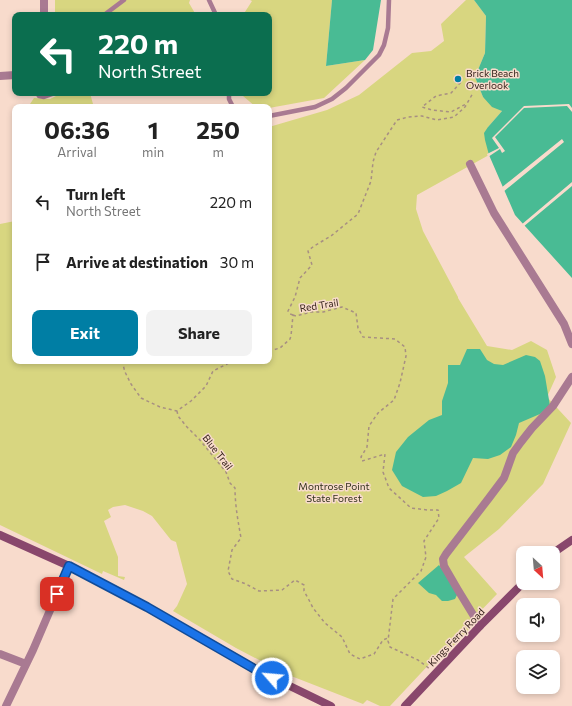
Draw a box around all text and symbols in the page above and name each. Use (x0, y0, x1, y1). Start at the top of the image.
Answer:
text: 220 m (98, 26, 178, 60)
icon: left (32, 28, 84, 80)
text: North Street (98, 60, 202, 82)
place label: Brick Beach Overlook (466, 67, 519, 91)
marker: Brick Beach Overlook (453, 74, 463, 84)
text: 06:36 (44, 115, 110, 144)
text: 1 (148, 115, 159, 144)
text: 250 (196, 115, 240, 144)
text: Arrival (57, 144, 97, 160)
text: min (142, 144, 164, 160)
text: m (212, 144, 224, 160)
text: Turn left (66, 185, 125, 203)
icon: left (32, 191, 54, 213)
text: 220 m (210, 193, 252, 211)
text: North Street (66, 203, 141, 219)
icon: arrive (32, 251, 54, 273)
text: Arrive at destination (66, 253, 208, 271)
text: 30 m (220, 253, 254, 271)
street label: Red Trail (299, 296, 339, 314)
button: Exit (32, 310, 138, 356)
button: Share (146, 310, 252, 356)
street label: Blue Trail (200, 432, 236, 472)
park label: Montrose Point State Forest (298, 480, 370, 504)
north arrow (516, 546, 560, 590)
map controls (516, 546, 560, 694)
pin (40, 577, 74, 611)
icon: arrive (46, 583, 68, 605)
button: sound (516, 598, 560, 642)
street label: Kings Ferry Road (425, 605, 487, 669)
button: layers (516, 650, 560, 694)
position arrow (251, 657, 293, 699)

